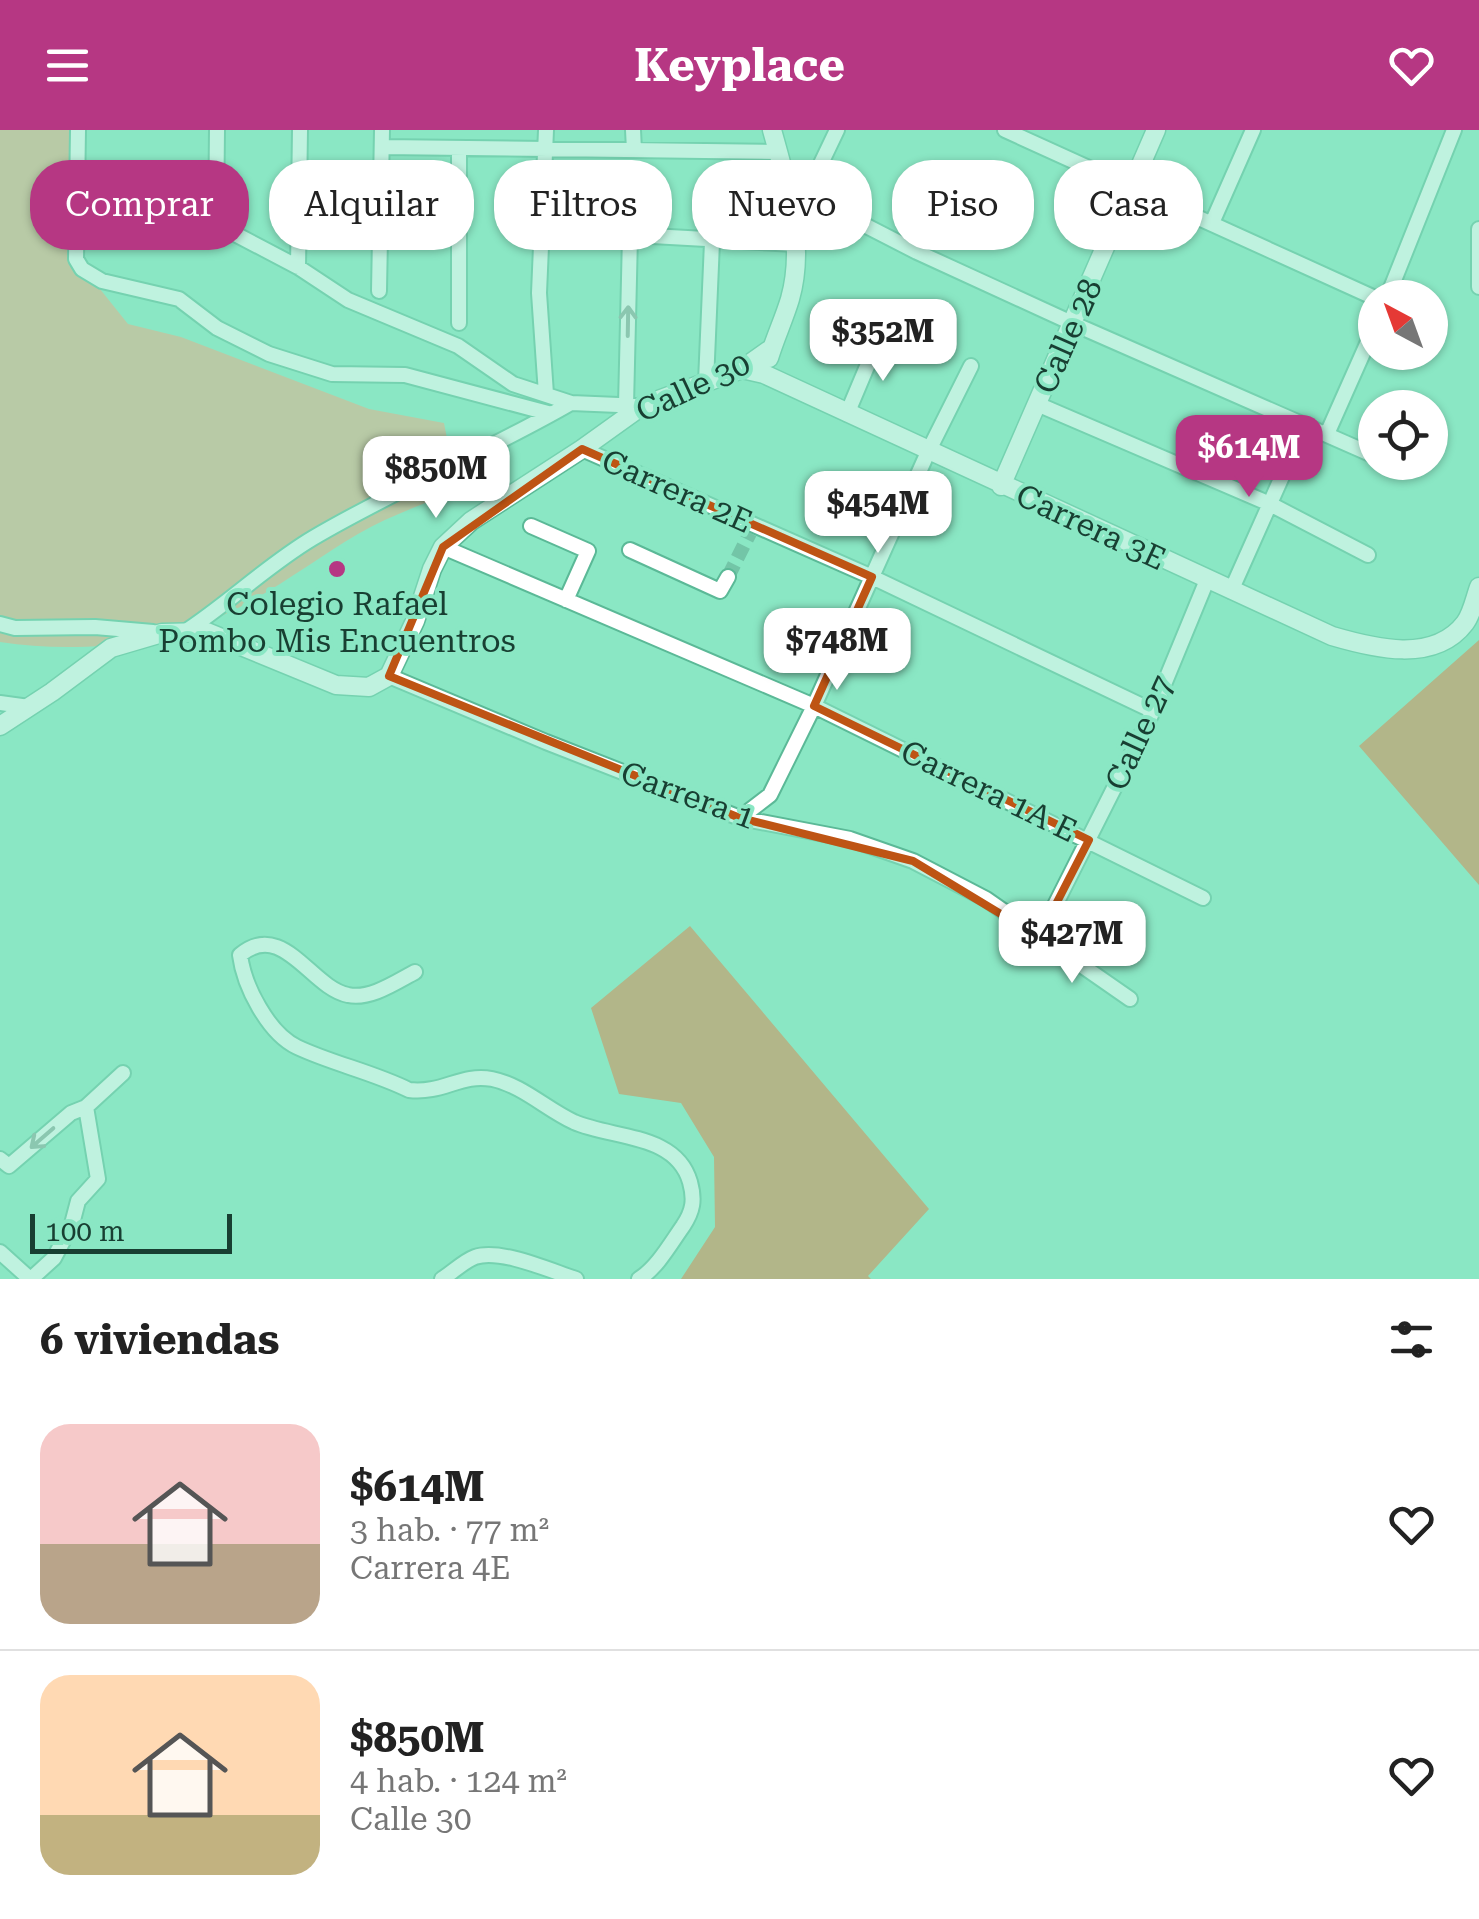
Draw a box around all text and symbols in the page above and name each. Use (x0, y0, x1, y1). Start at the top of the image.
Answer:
icon: menu (40, 38, 95, 93)
icon: heart (1384, 38, 1439, 93)
text: Keyplace (634, 39, 845, 92)
chip: Comprar (30, 160, 249, 250)
chip: Alquilar (269, 160, 474, 250)
chip: Filtros (494, 160, 672, 250)
chip: Nuevo (692, 160, 872, 250)
chip: Piso (892, 160, 1034, 250)
chip: Casa (1054, 160, 1203, 250)
street label: Calle 28 (1026, 273, 1110, 399)
north arrow (1358, 280, 1448, 370)
map controls (1358, 280, 1448, 480)
pin: $352M (813, 299, 953, 384)
one-way arrow (619, 305, 638, 337)
text: $352M (832, 312, 934, 350)
street label: Calle 30 (630, 344, 756, 430)
button: locate (1358, 390, 1448, 480)
pin: $614M (1179, 415, 1319, 500)
text: $614M (1198, 428, 1300, 466)
pin: $850M (366, 436, 506, 521)
street label: Carrera 2E (596, 441, 758, 541)
text: $850M (385, 449, 487, 487)
pin: $454M (808, 471, 948, 556)
street label: Carrera 3E (1010, 476, 1172, 578)
text: $454M (827, 484, 929, 522)
marker: Colegio Rafael Pombo Mis Encuentros (326, 558, 348, 580)
place label: Colegio Rafael Pombo Mis Encuentros (158, 585, 516, 660)
pin: $748M (767, 608, 907, 693)
text: $748M (786, 621, 888, 659)
street label: Calle 27 (1097, 670, 1183, 796)
street label: Carrera 1A E (895, 732, 1083, 850)
street label: Carrera 1 (616, 753, 760, 837)
pin: $427M (1002, 901, 1142, 986)
text: $427M (1021, 914, 1123, 952)
one-way arrow (30, 1126, 55, 1149)
scale bar (30, 1209, 232, 1254)
text: 100 m (45, 1215, 125, 1248)
icon: filters (1384, 1312, 1439, 1367)
text: 6 viviendas (40, 1315, 279, 1364)
text: $614M (350, 1462, 485, 1511)
icon: home (120, 1464, 240, 1584)
icon: heart (1384, 1497, 1439, 1552)
text: 3 hab. · 77 m² (350, 1511, 549, 1549)
text: Carrera 4E (350, 1549, 511, 1587)
text: $850M (350, 1713, 485, 1762)
icon: home (120, 1715, 240, 1835)
icon: heart (1384, 1748, 1439, 1803)
text: 4 hab. · 124 m² (350, 1762, 567, 1800)
text: Calle 30 (350, 1800, 472, 1838)

